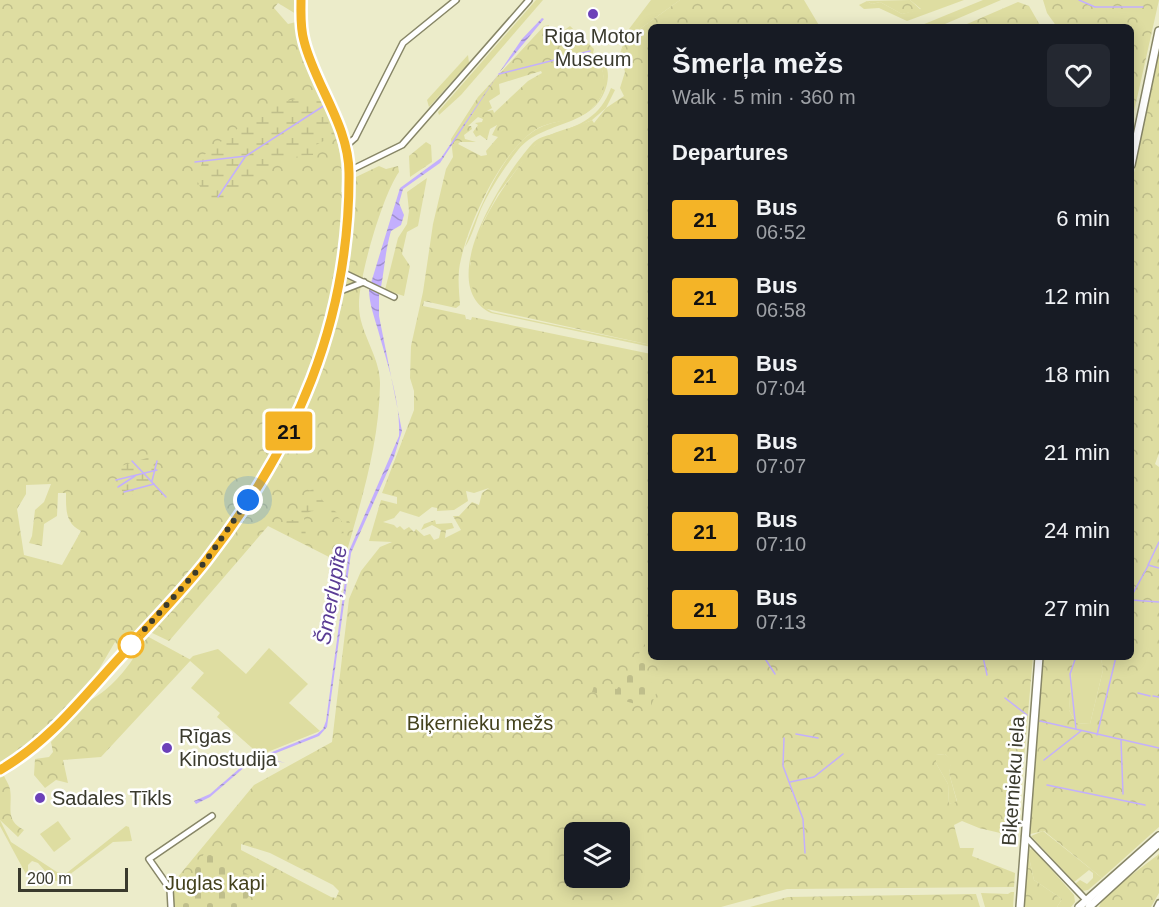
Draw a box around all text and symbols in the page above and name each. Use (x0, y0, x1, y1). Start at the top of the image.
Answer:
marker: Riga Motor Museum (586, 7, 600, 21)
place label: Riga Motor Museum (544, 25, 642, 70)
button: heart (1047, 44, 1110, 107)
text: Šmerļa mežs (672, 48, 843, 79)
text: Walk · 5 min · 360 m (672, 86, 856, 108)
text: Departures (672, 140, 788, 165)
text: Bus (756, 195, 798, 220)
text: 6 min (1056, 206, 1110, 231)
text: 21 (693, 208, 717, 231)
text: 06:52 (756, 221, 806, 243)
text: Bus (756, 273, 798, 298)
text: 12 min (1044, 284, 1110, 309)
text: 21 (693, 286, 717, 309)
text: 06:58 (756, 299, 806, 321)
text: Bus (756, 351, 798, 376)
text: 18 min (1044, 362, 1110, 387)
text: 21 (693, 364, 717, 387)
text: 07:04 (756, 377, 806, 399)
line badge: 21 (262, 412, 316, 450)
text: 21 (277, 420, 301, 443)
text: Bus (756, 429, 798, 454)
text: 21 min (1044, 440, 1110, 465)
text: 21 (693, 442, 717, 465)
text: 07:07 (756, 455, 806, 477)
your location (233, 485, 263, 515)
text: Bus (756, 507, 798, 532)
text: 24 min (1044, 518, 1110, 543)
text: 21 (693, 520, 717, 543)
text: 07:10 (756, 533, 806, 555)
water label: Šmerļupīte (311, 544, 351, 646)
text: Bus (756, 585, 798, 610)
text: 27 min (1044, 596, 1110, 621)
text: 21 (693, 598, 717, 621)
text: 07:13 (756, 611, 806, 633)
unlabelled marker (118, 632, 144, 658)
park label: Biķernieku mežs (407, 712, 553, 734)
street label: Biķernieku iela (997, 714, 1029, 847)
place label: Rīgas Kinostudija (179, 725, 278, 770)
marker: Rīgas Kinostudija (160, 741, 174, 755)
place label: Sadales Tīkls (52, 787, 172, 809)
marker: Sadales Tīkls (33, 791, 47, 805)
map controls (564, 822, 630, 888)
button: layers (564, 822, 630, 888)
scale bar (18, 865, 128, 892)
text: 200 m (27, 870, 71, 887)
park label: Juglas kapi (165, 872, 265, 894)

